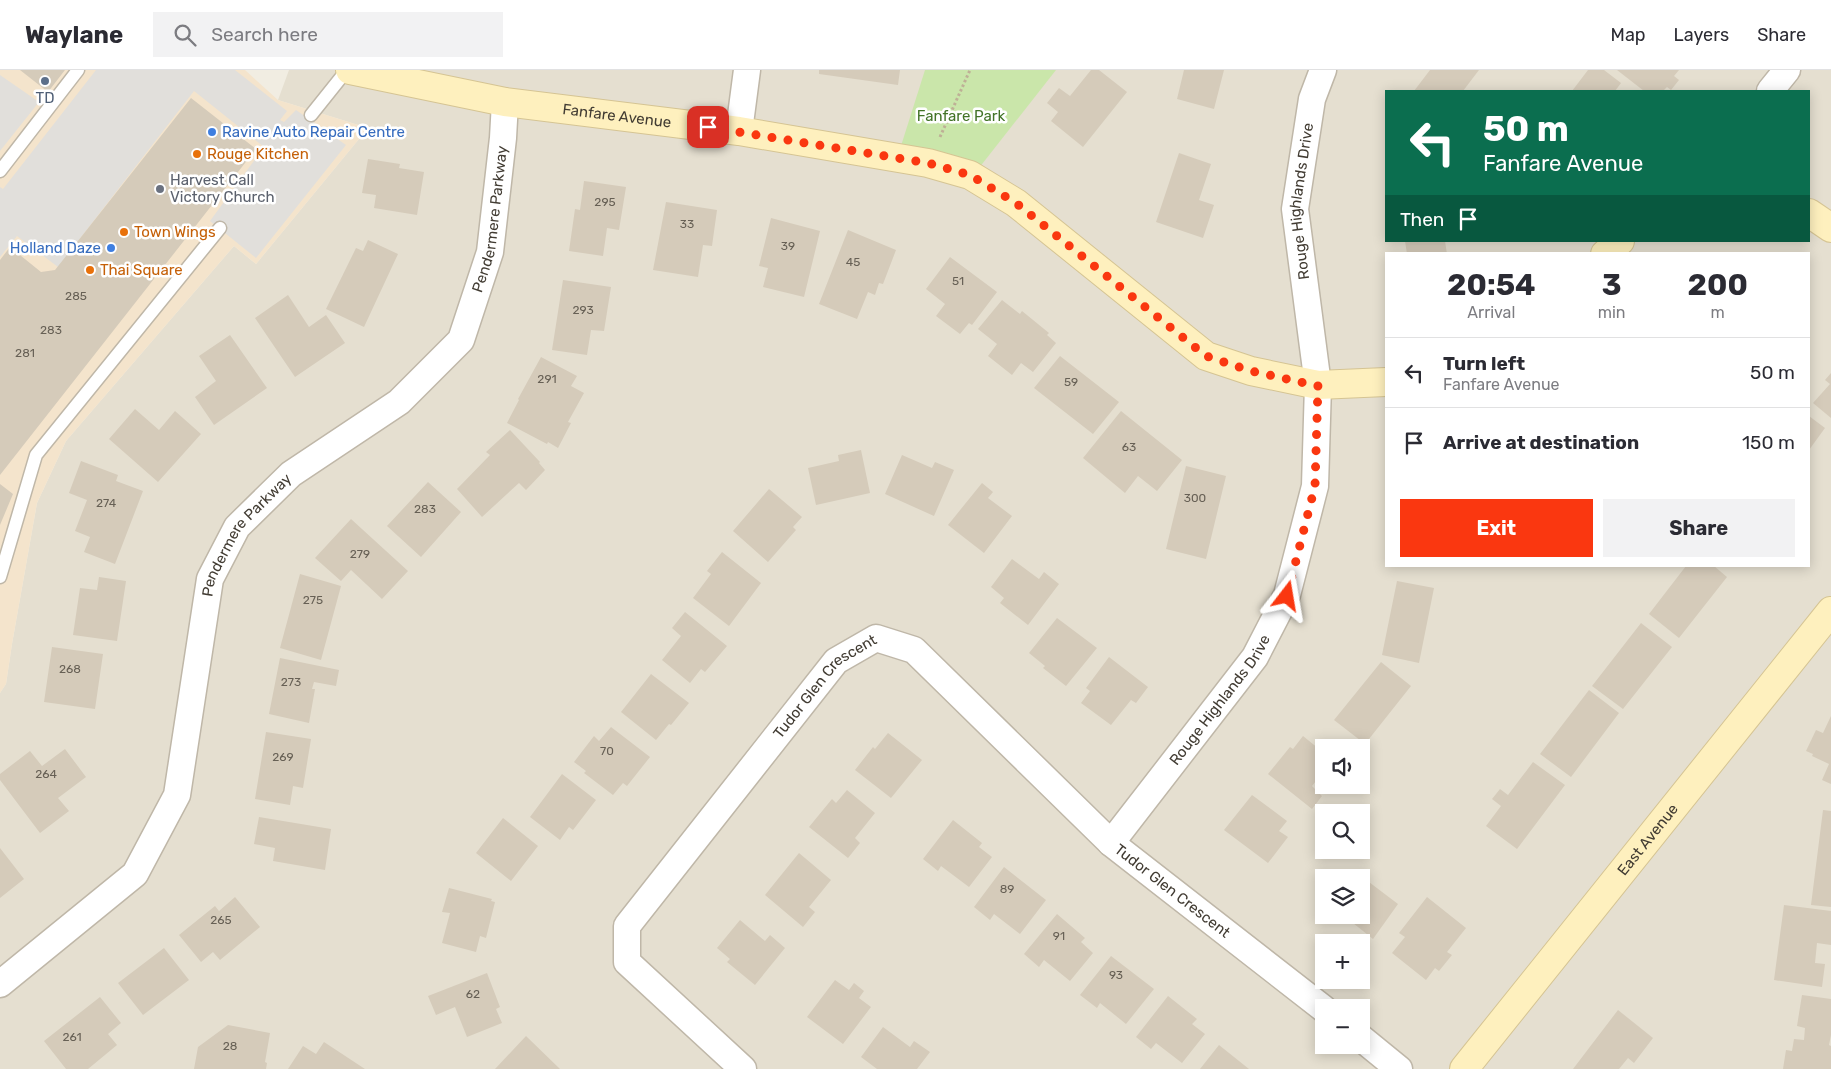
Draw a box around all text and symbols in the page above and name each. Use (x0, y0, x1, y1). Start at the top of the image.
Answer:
search box (153, 12, 503, 57)
text: Waylane (25, 21, 123, 49)
icon: search (171, 21, 199, 49)
text: Search here (211, 23, 318, 46)
text: Map (1611, 24, 1646, 46)
text: Layers (1674, 24, 1729, 46)
text: Share (1757, 24, 1806, 46)
marker: TD (39, 75, 51, 87)
place label: TD (35, 89, 55, 107)
street label: Fanfare Avenue (561, 100, 672, 132)
pin (687, 106, 729, 148)
park label: Fanfare Park (917, 107, 1005, 125)
text: 50 m (1483, 108, 1569, 150)
icon: left (1400, 110, 1465, 175)
icon: arrive (694, 113, 722, 141)
street label: Rouge Highlands Drive (1286, 122, 1317, 281)
place label: Ravine Auto Repair Centre (222, 123, 405, 141)
marker: Ravine Auto Repair Centre (206, 126, 218, 138)
place label: Rouge Kitchen (207, 145, 309, 163)
street label: Pendermere Parkway (468, 145, 511, 295)
marker: Rouge Kitchen (191, 148, 203, 160)
text: Fanfare Avenue (1483, 150, 1643, 177)
place label: Harvest Call Victory Church (170, 171, 275, 206)
marker: Harvest Call Victory Church (154, 183, 166, 195)
house number: 295 (594, 195, 616, 209)
icon: arrive (1454, 205, 1482, 233)
text: Then (1400, 208, 1444, 231)
house number: 33 (680, 217, 694, 231)
place label: Town Wings (134, 223, 216, 241)
marker: Town Wings (118, 226, 130, 238)
place label: Holland Daze (10, 239, 101, 257)
house number: 39 (781, 239, 795, 253)
marker: Holland Daze (105, 242, 117, 254)
house number: 45 (846, 255, 860, 269)
place label: Thai Square (100, 261, 183, 279)
marker: Thai Square (84, 264, 96, 276)
text: 20:54 (1447, 267, 1536, 303)
text: 3 (1602, 267, 1621, 303)
text: 200 (1688, 267, 1748, 303)
house number: 51 (952, 274, 964, 288)
house number: 285 (65, 289, 87, 303)
house number: 293 (572, 303, 594, 317)
text: Arrival (1467, 303, 1515, 322)
text: min (1598, 303, 1625, 322)
text: m (1711, 303, 1725, 322)
house number: 283 (40, 323, 62, 337)
house number: 281 (15, 346, 35, 360)
text: Turn left (1443, 352, 1525, 375)
icon: left (1400, 359, 1428, 387)
text: 50 m (1750, 361, 1795, 384)
house number: 291 (537, 372, 557, 386)
house number: 59 (1064, 375, 1078, 389)
text: Fanfare Avenue (1443, 375, 1560, 394)
icon: arrive (1400, 429, 1428, 457)
text: Arrive at destination (1443, 431, 1639, 454)
text: 150 m (1742, 431, 1795, 454)
house number: 63 (1122, 440, 1136, 454)
street label: Pendermere Parkway (198, 470, 295, 598)
house number: 300 (1184, 491, 1206, 505)
house number: 274 (96, 496, 117, 510)
button: Exit (1400, 499, 1593, 557)
button: Share (1603, 499, 1795, 557)
house number: 283 (414, 502, 436, 516)
house number: 279 (350, 547, 370, 561)
position arrow (1260, 569, 1312, 621)
house number: 275 (303, 593, 323, 607)
street label: Tudor Glen Crescent (769, 631, 880, 742)
street label: Rouge Highlands Drive (1166, 632, 1274, 769)
house number: 268 (59, 662, 81, 676)
house number: 273 (281, 675, 301, 689)
map controls (1315, 739, 1370, 1054)
button: sound (1315, 739, 1370, 794)
house number: 70 (600, 744, 614, 758)
house number: 269 (272, 750, 294, 764)
house number: 264 (35, 767, 57, 781)
street label: East Avenue (1614, 800, 1682, 879)
button: search (1315, 804, 1370, 859)
street label: Tudor Glen Crescent (1111, 840, 1234, 942)
button: layers (1315, 869, 1370, 924)
house number: 89 (1000, 882, 1014, 896)
house number: 265 (210, 913, 232, 927)
house number: 91 (1053, 929, 1065, 943)
button: + (1315, 934, 1370, 989)
house number: 93 (1109, 968, 1123, 982)
house number: 62 (466, 987, 480, 1001)
button: − (1315, 999, 1370, 1054)
house number: 261 (62, 1030, 82, 1044)
house number: 28 (223, 1039, 237, 1053)

